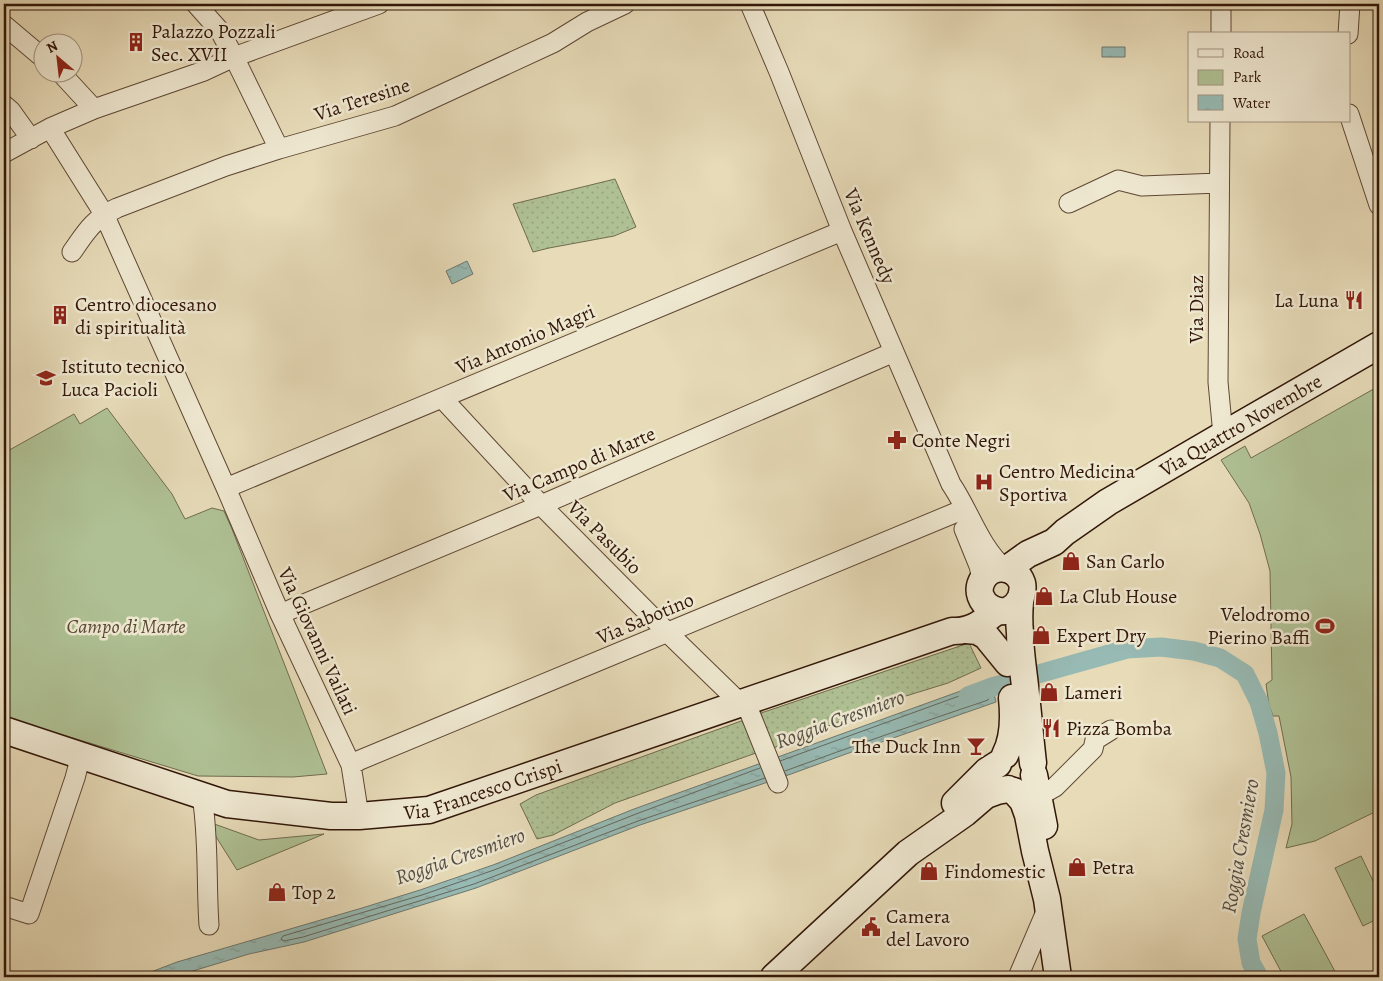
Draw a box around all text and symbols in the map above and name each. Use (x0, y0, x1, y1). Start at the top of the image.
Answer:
place label: Palazzo Pozzali Sec. XVII (151, 18, 276, 68)
building icon: Palazzo Pozzali Sec. XVII (125, 31, 147, 53)
north arrow (32, 32, 82, 82)
legend (1188, 32, 1350, 122)
text: N (43, 36, 61, 58)
text: Road (1233, 43, 1265, 63)
text: Park (1233, 67, 1262, 87)
street label: Via Teresine (310, 71, 413, 128)
text: Water (1232, 93, 1270, 113)
street label: Via Kennedy (837, 183, 902, 289)
street label: Via Diaz (1183, 275, 1210, 344)
place label: La Luna (1274, 287, 1340, 314)
restaurant icon: La Luna (1343, 289, 1365, 311)
place label: Centro diocesano di spiritualità (75, 291, 217, 341)
street label: Via Antonio Magri (450, 298, 599, 381)
building icon: Centro diocesano di spiritualità (49, 304, 71, 326)
place label: Istituto tecnico Luca Pacioli (61, 353, 185, 403)
school or university icon: Istituto tecnico Luca Pacioli (35, 367, 57, 389)
street label: Via Quattro Novembre (1154, 368, 1327, 484)
street label: Via Campo di Marte (498, 420, 659, 509)
place label: Conte Negri (912, 427, 1011, 454)
pharmacy icon: Conte Negri (886, 429, 908, 451)
place label: Centro Medicina Sportiva (999, 458, 1136, 508)
hospital icon: Centro Medicina Sportiva (973, 471, 995, 493)
street label: Via Pasubio (561, 494, 648, 580)
place label: San Carlo (1086, 548, 1165, 575)
shop icon: San Carlo (1060, 550, 1082, 572)
street label: Via Giovanni Vailati (271, 562, 364, 719)
place label: La Club House (1059, 583, 1177, 610)
shop icon: La Club House (1033, 585, 1055, 607)
street label: Via Sabotino (592, 586, 698, 651)
place label: Velodromo Pierino Baffi (1207, 601, 1310, 651)
park label: Campo di Marte (67, 613, 185, 640)
sports icon: Velodromo Pierino Baffi (1314, 615, 1336, 637)
place label: Expert Dry (1056, 622, 1147, 649)
shop icon: Expert Dry (1030, 624, 1052, 646)
place label: Lameri (1064, 679, 1122, 706)
shop icon: Lameri (1038, 681, 1060, 703)
water label: Roggia Cresmiero (771, 683, 909, 755)
place label: Pizza Bomba (1066, 715, 1173, 742)
restaurant icon: Pizza Bomba (1040, 717, 1062, 739)
place label: The Duck Inn (852, 733, 961, 760)
bar icon: The Duck Inn (965, 735, 987, 757)
street label: Via Francesco Crispi (402, 753, 566, 826)
water label: Roggia Cresmiero (1214, 777, 1266, 915)
water label: Roggia Cresmiero (391, 821, 529, 891)
place label: Petra (1092, 854, 1135, 881)
shop icon: Petra (1066, 856, 1088, 878)
place label: Findomestic (944, 858, 1046, 885)
shop icon: Findomestic (918, 860, 940, 882)
place label: Top 2 (292, 879, 336, 906)
shop icon: Top 2 (266, 881, 288, 903)
place label: Camera del Lavoro (886, 903, 970, 953)
public building icon: Camera del Lavoro (860, 916, 882, 938)

